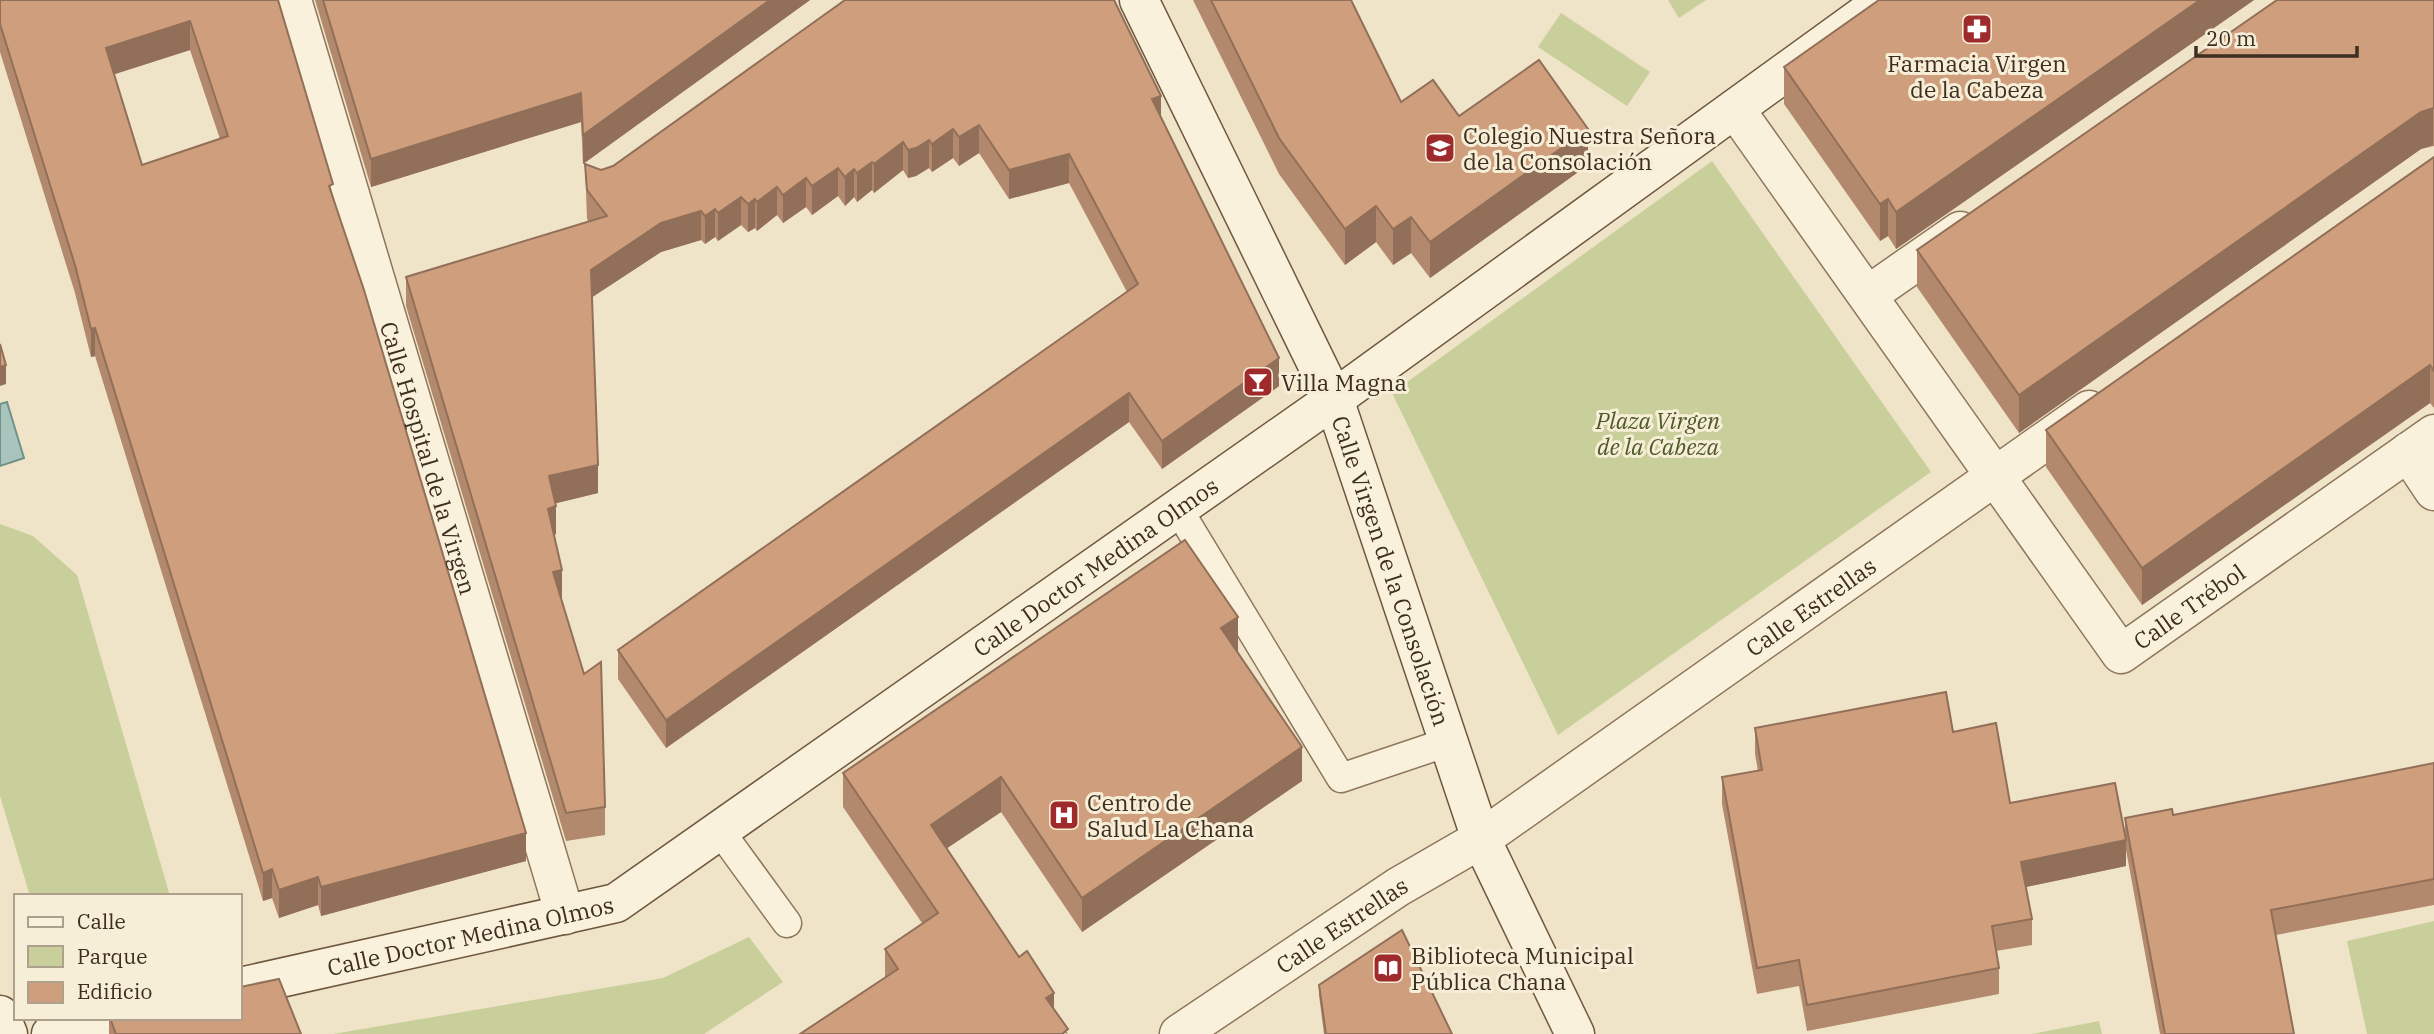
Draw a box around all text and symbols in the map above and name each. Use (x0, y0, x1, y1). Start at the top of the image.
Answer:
pharmacy icon: Farmacia Virgen de la Cabeza (1960, 12, 1994, 46)
scale bar (2196, 14, 2357, 58)
text: 20 m (2206, 24, 2256, 52)
place label: Farmacia Virgen de la Cabeza (1887, 48, 2067, 104)
place label: Colegio Nuestra Señora de la Consolación (1463, 120, 1716, 176)
school or university icon: Colegio Nuestra Señora de la Consolación (1423, 131, 1457, 165)
street label: Calle Hospital de la Virgen (374, 318, 484, 598)
bar icon: Villa Magna (1241, 365, 1275, 399)
place label: Villa Magna (1281, 367, 1407, 397)
park label: Plaza Virgen de la Cabeza (1595, 405, 1720, 461)
street label: Calle Virgen de la Consolación (1326, 412, 1457, 730)
street label: Calle Doctor Medina Olmos (967, 470, 1224, 663)
street label: Calle Estrellas (1739, 550, 1882, 663)
street label: Calle Trébol (2127, 557, 2251, 656)
place label: Centro de Salud La Chana (1087, 787, 1254, 843)
hospital icon: Centro de Salud La Chana (1047, 798, 1081, 832)
street label: Calle Estrellas (1270, 870, 1413, 980)
street label: Calle Doctor Medina Olmos (324, 889, 616, 982)
legend (14, 894, 242, 1020)
text: Calle (77, 907, 126, 935)
place label: Biblioteca Municipal Pública Chana (1411, 940, 1634, 996)
text: Parque (77, 942, 147, 970)
library icon: Biblioteca Municipal Pública Chana (1371, 951, 1405, 985)
text: Edificio (77, 977, 152, 1005)

